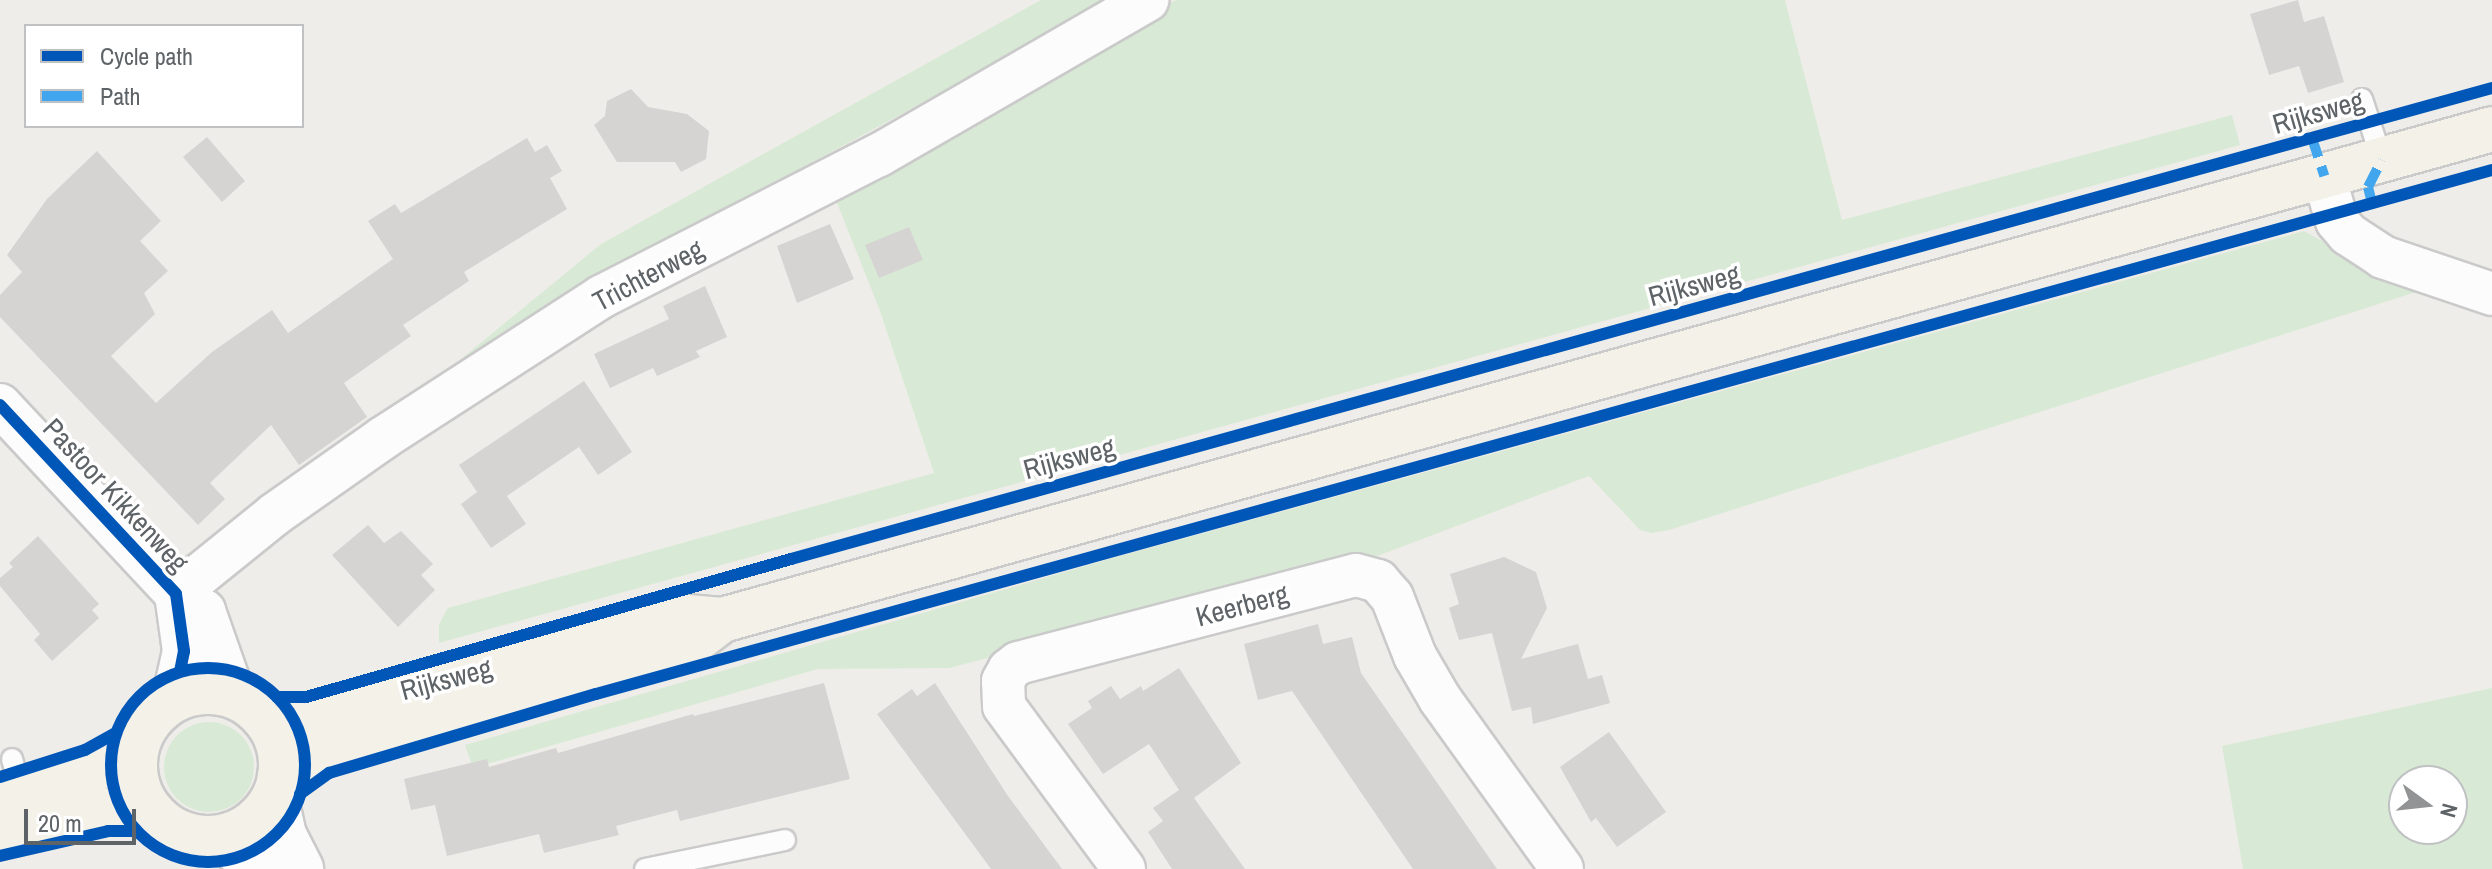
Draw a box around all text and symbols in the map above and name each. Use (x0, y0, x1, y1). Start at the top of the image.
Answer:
legend (24, 24, 304, 128)
text: Cycle path (100, 40, 193, 72)
text: Path (100, 80, 141, 112)
street label: Rijksweg (2269, 83, 2367, 141)
street label: Trichterweg (587, 232, 709, 318)
street label: Rijksweg (1645, 257, 1743, 313)
street label: Pastoor Kikkenweg (36, 411, 196, 579)
street label: Rijksweg (1020, 430, 1118, 486)
street label: Keerberg (1192, 577, 1292, 633)
street label: Rijksweg (397, 651, 495, 707)
north arrow (2388, 765, 2468, 845)
scale bar (28, 793, 140, 843)
text: N (2433, 801, 2465, 821)
text: 20 m (38, 807, 82, 839)

